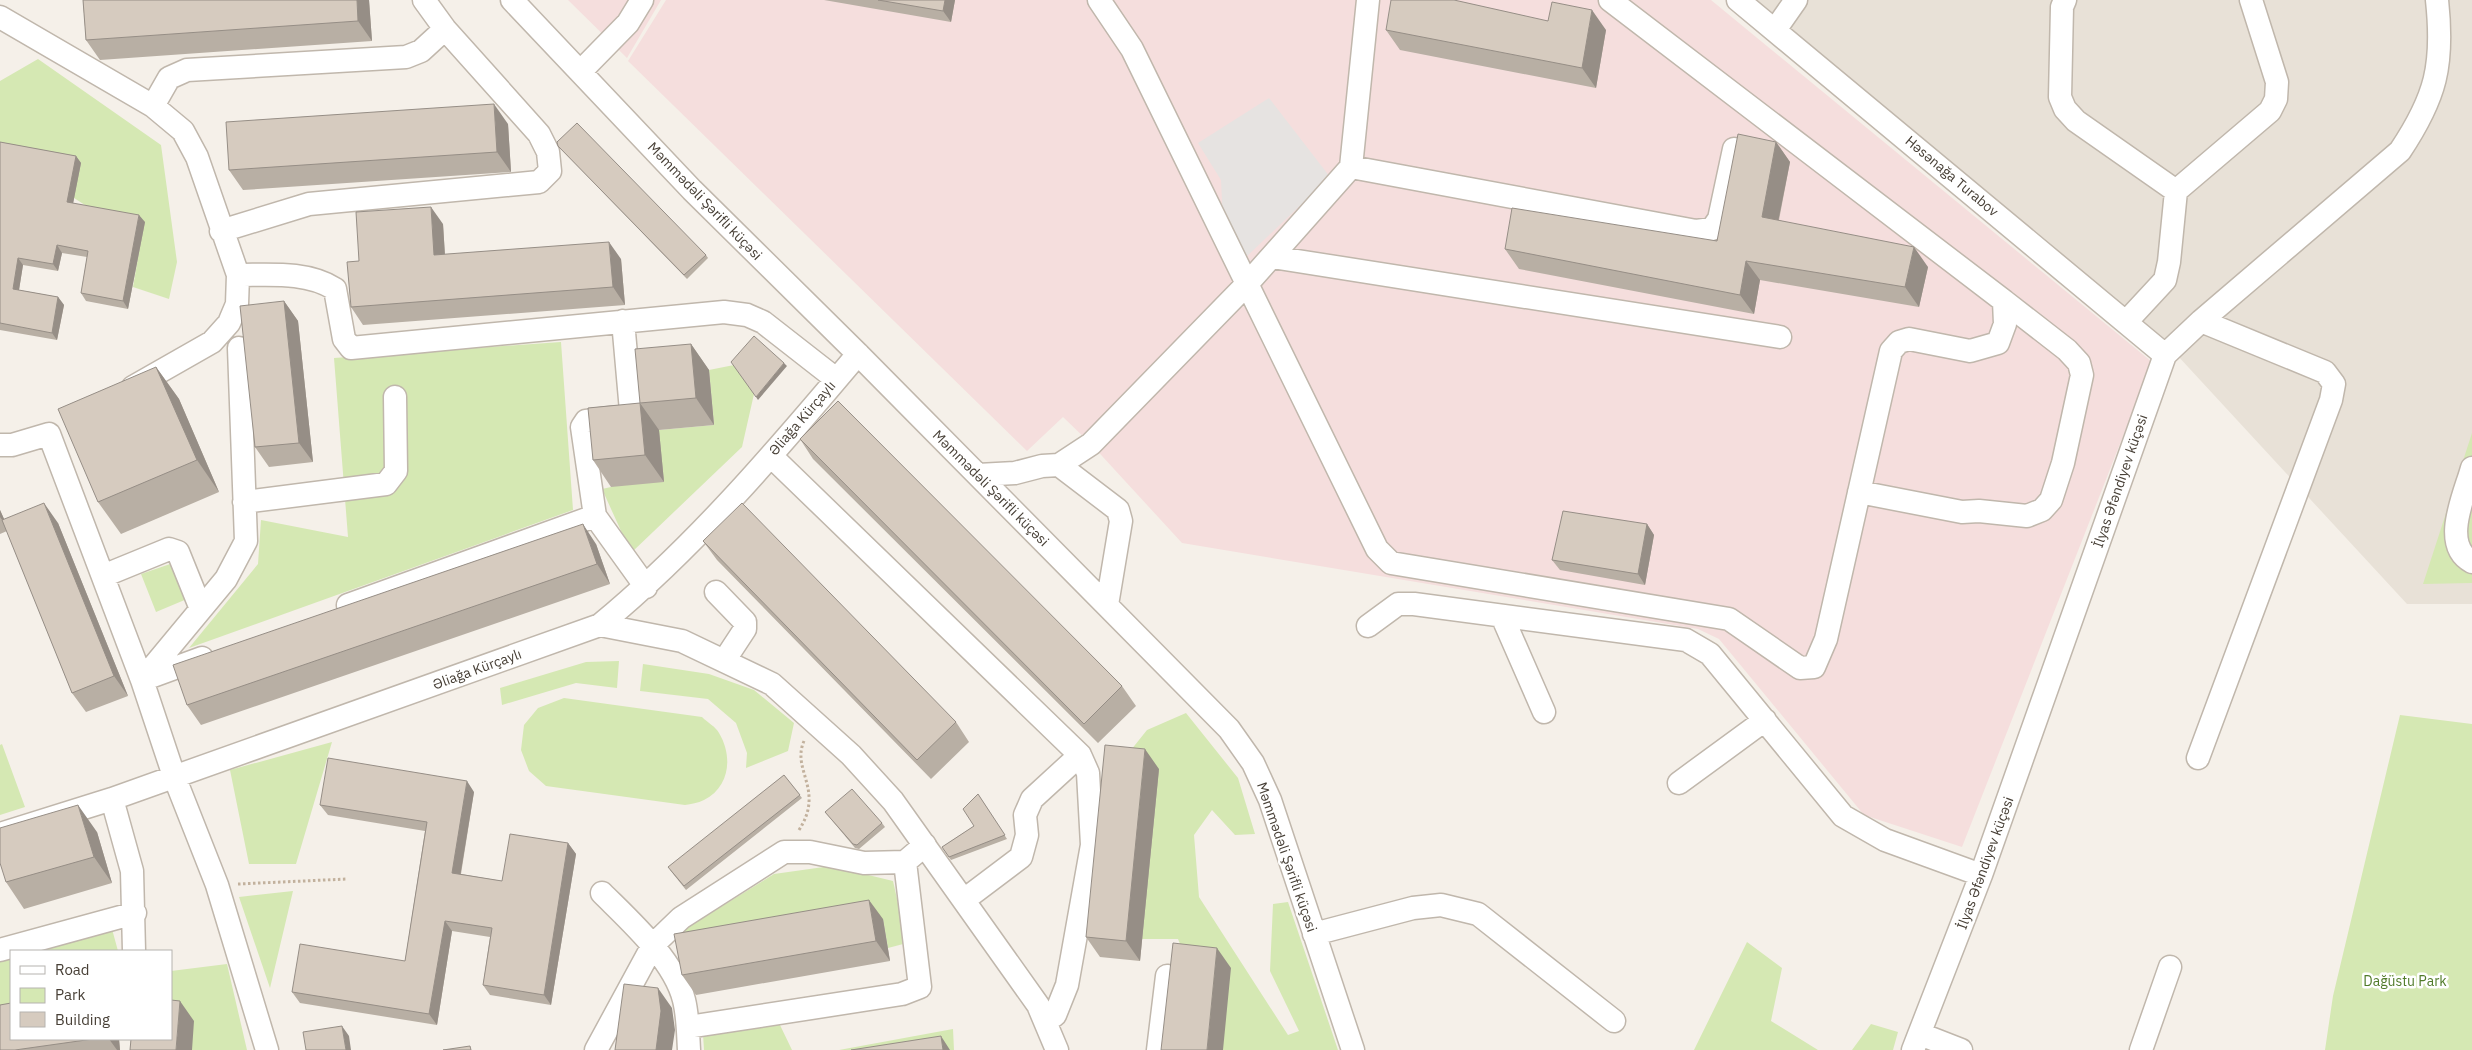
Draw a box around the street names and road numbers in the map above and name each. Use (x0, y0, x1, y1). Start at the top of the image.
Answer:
street label: Həsənağa Turabov (1902, 132, 2002, 220)
street label: Məmmədəli Şərifli küçəsi (644, 138, 766, 264)
street label: Əliağa Kürçaylı (765, 377, 839, 459)
street label: İlyas Əfəndiyev küçəsi (2089, 412, 2151, 550)
street label: Məmmədəli Şərifli küçəsi (929, 426, 1053, 550)
street label: Əliağa Kürçaylı (430, 645, 524, 693)
street label: Məmmədəli Şərifli küçəsi (1253, 780, 1321, 934)
street label: İlyas Əfəndiyev küçəsi (1953, 794, 2017, 932)

